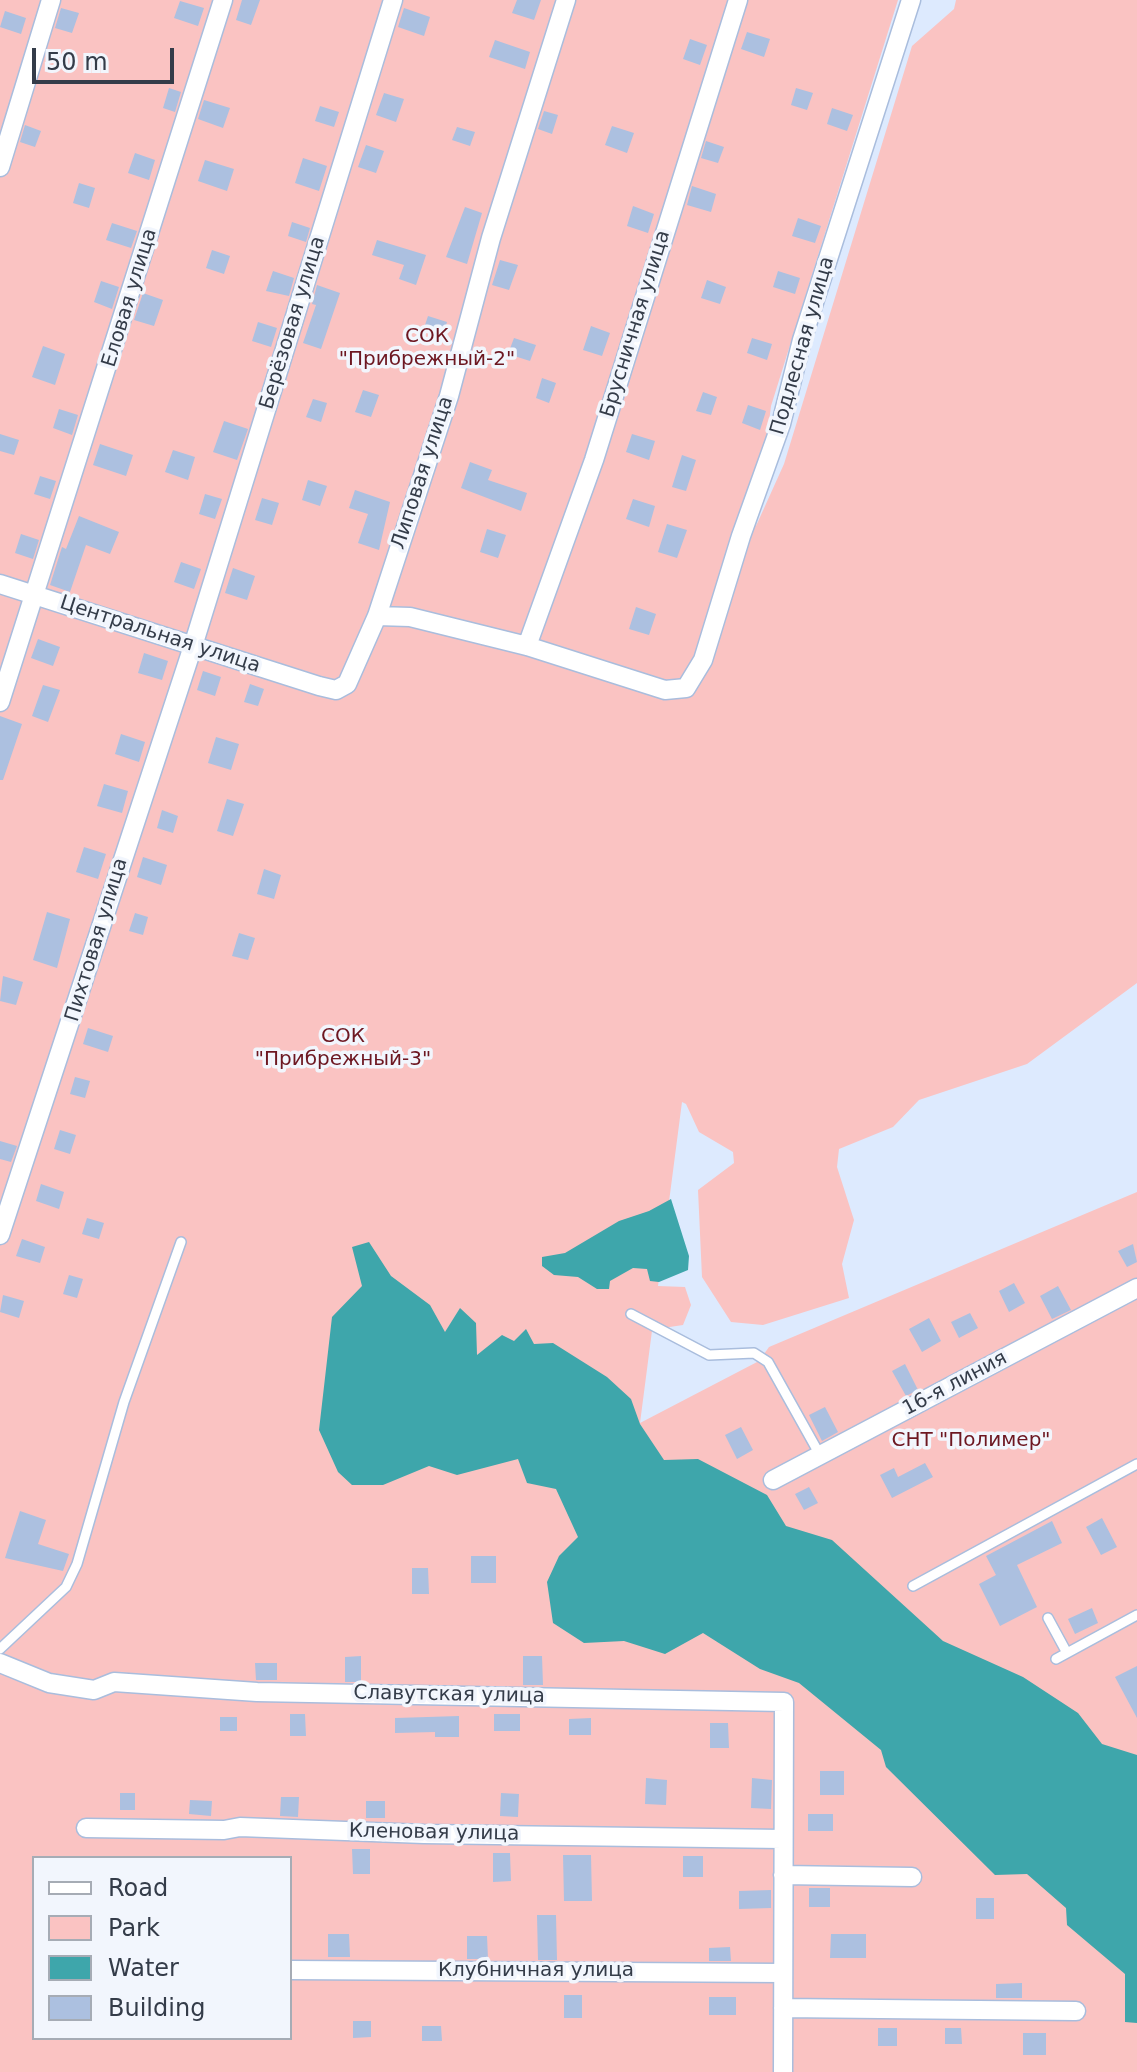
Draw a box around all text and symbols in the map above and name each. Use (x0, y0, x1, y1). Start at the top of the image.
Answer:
scale bar (36, 32, 178, 82)
text: 50 m (46, 48, 108, 76)
street label: Еловая улица (98, 226, 162, 370)
street label: Брусничная улица (596, 228, 676, 420)
street label: Берёзовая улица (255, 234, 331, 412)
street label: Подлесная улица (766, 254, 840, 438)
park label: СОК "Прибрежный-2" (339, 325, 515, 372)
street label: Липовая улица (387, 394, 459, 552)
street label: Центральная улица (57, 591, 263, 679)
street label: Пихтовая улица (61, 855, 133, 1025)
park label: СОК "Прибрежный-3" (255, 1025, 431, 1072)
street label: 16-я линия (899, 1346, 1011, 1422)
park label: СНТ "Полимер" (891, 1429, 1051, 1453)
street label: Славутская улица (353, 1681, 545, 1709)
street label: Кленовая улица (349, 1820, 519, 1846)
legend (32, 1856, 292, 2040)
text: Road (108, 1874, 168, 1902)
text: Park (108, 1914, 160, 1942)
text: Water (108, 1954, 179, 1982)
street label: Клубничная улица (438, 1959, 634, 1983)
text: Building (108, 1994, 205, 2022)

